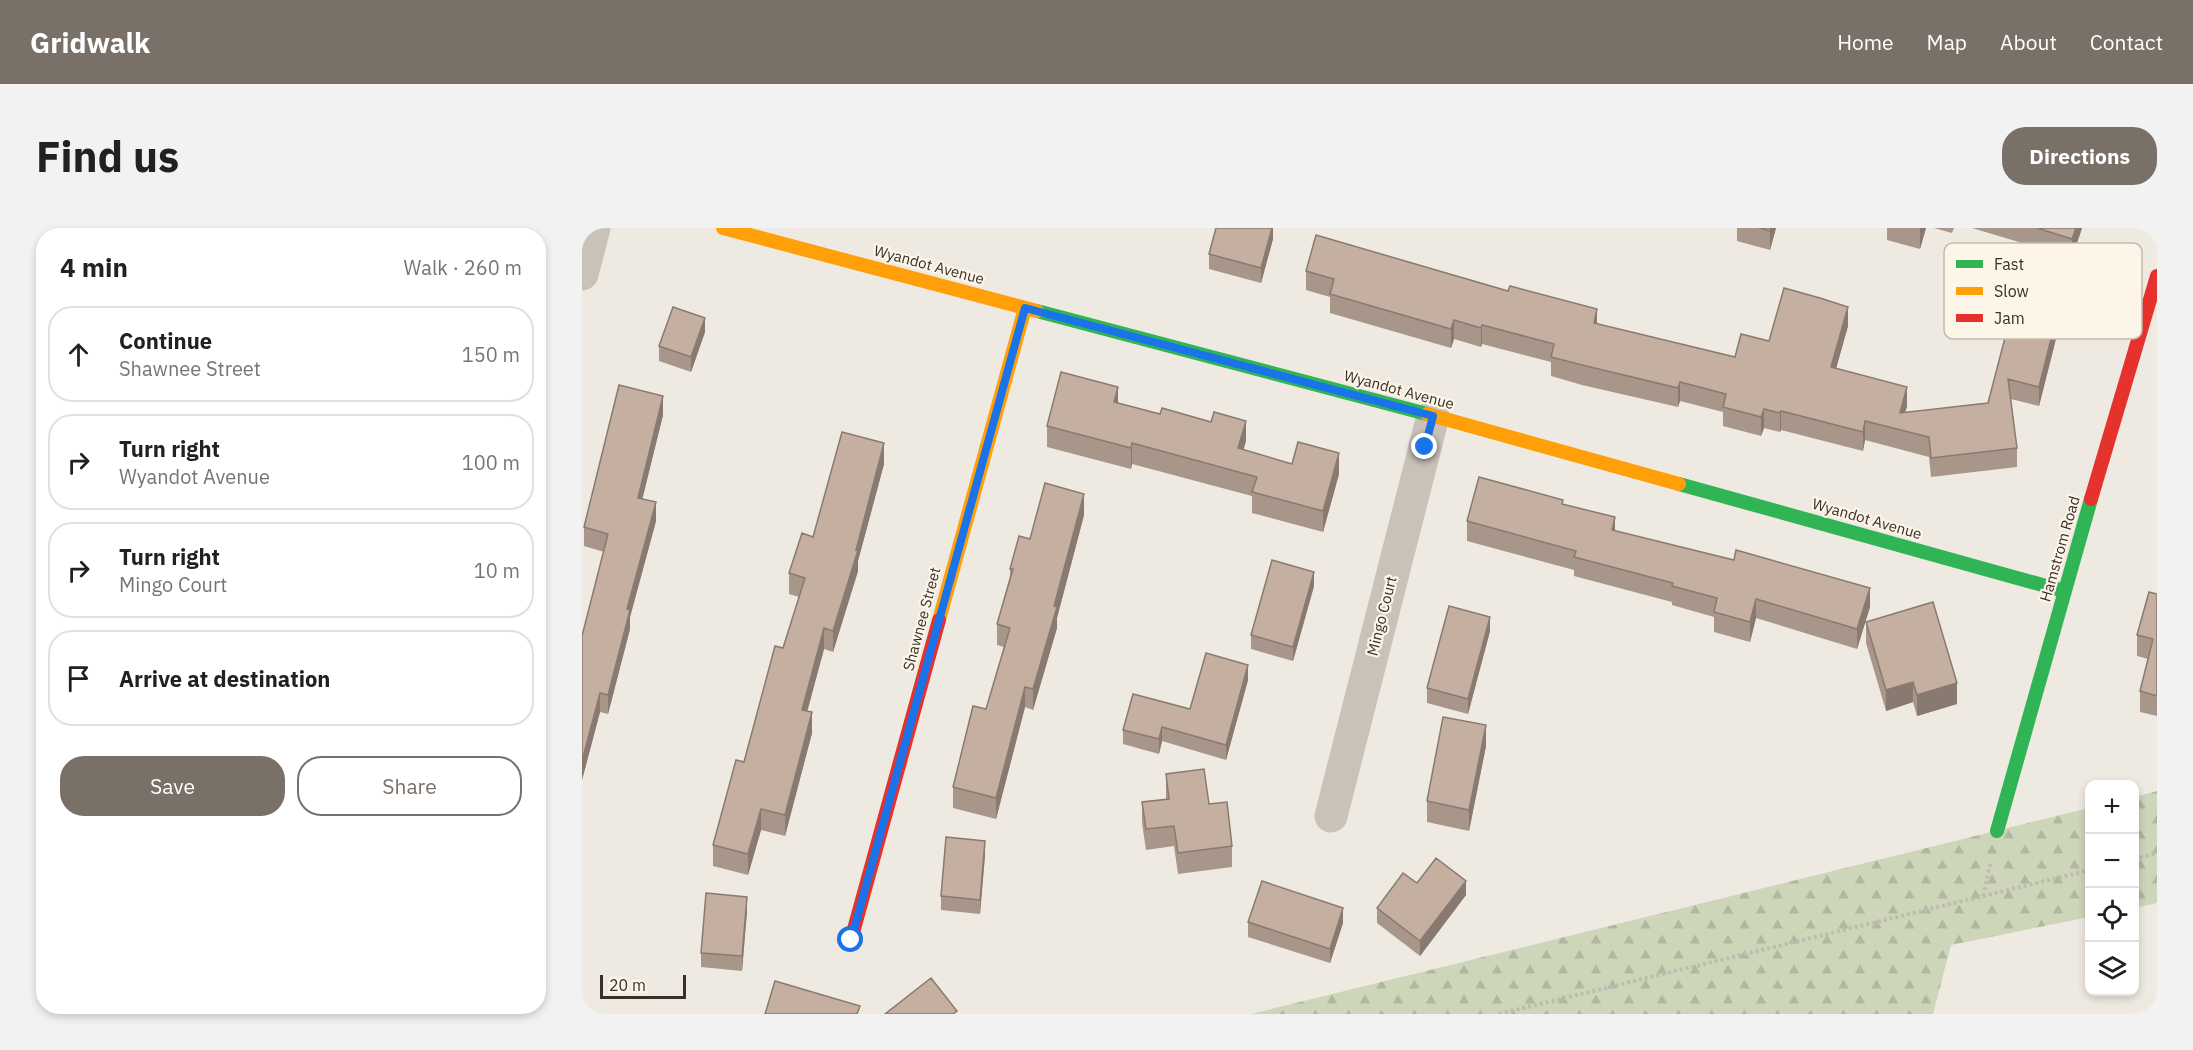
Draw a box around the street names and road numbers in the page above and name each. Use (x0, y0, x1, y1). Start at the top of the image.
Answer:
street label: Wyandot Avenue (872, 241, 986, 288)
street label: Wyandot Avenue (1342, 366, 1456, 413)
street label: Wyandot Avenue (1810, 494, 1924, 543)
street label: Hamstrom Road (2035, 494, 2084, 604)
street label: Shawnee Street (899, 565, 944, 673)
street label: Mingo Court (1362, 574, 1401, 658)

